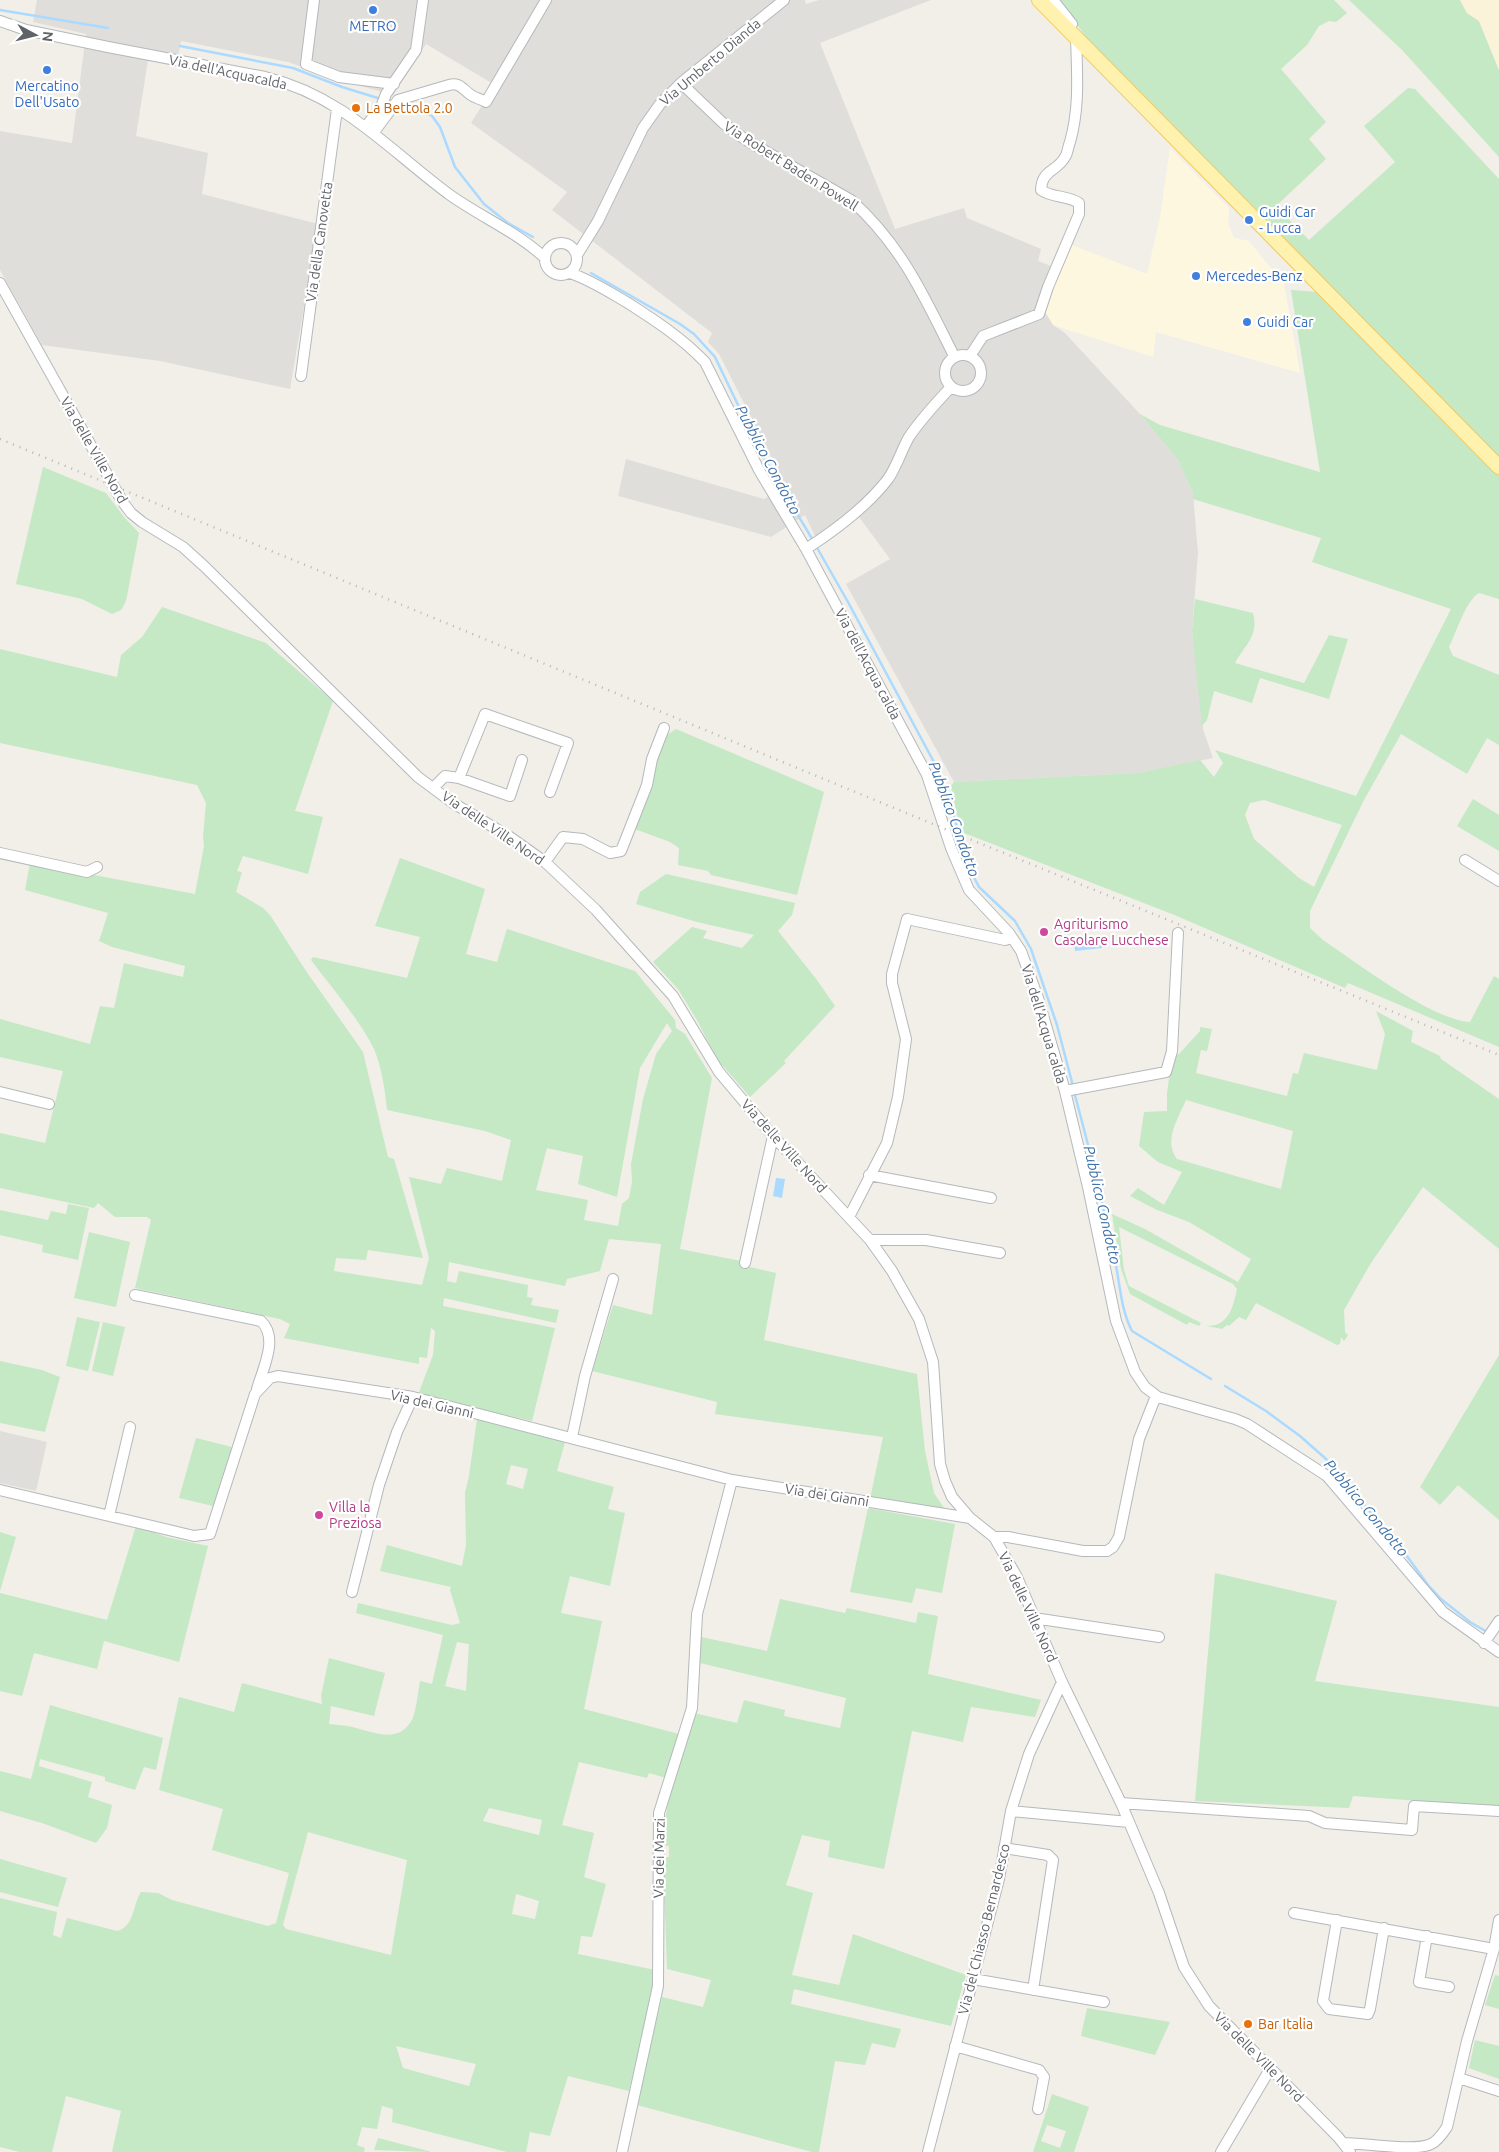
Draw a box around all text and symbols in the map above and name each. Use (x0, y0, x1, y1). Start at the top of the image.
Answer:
marker: METRO (367, 4, 379, 16)
north arrow (10, 10, 60, 60)
street label: Via Umberto Dianda (656, 15, 764, 109)
place label: METRO (349, 18, 397, 34)
text: N (39, 30, 56, 43)
street label: Via dell'Acquacalda (167, 52, 289, 92)
marker: Mercatino Dell'Usato (41, 64, 53, 76)
place label: Mercatino Dell'Usato (15, 78, 79, 110)
place label: La Bettola 2.0 (366, 100, 453, 116)
marker: La Bettola 2.0 (350, 102, 362, 114)
street label: Via Robert Baden Powell (721, 118, 861, 214)
street label: Via della Canovetta (303, 181, 335, 303)
place label: Guidi Car - Lucca (1259, 204, 1316, 236)
marker: Guidi Car - Lucca (1243, 214, 1255, 226)
place label: Mercedes-Benz (1206, 268, 1302, 284)
marker: Mercedes-Benz (1190, 270, 1202, 282)
place label: Guidi Car (1257, 314, 1314, 330)
marker: Guidi Car (1241, 316, 1253, 328)
street label: Via delle Ville Nord (57, 394, 131, 506)
water label: Pubblico Condotto (732, 402, 804, 517)
street label: Via dell'Acqua calda (832, 606, 904, 722)
water label: Pubblico Condotto (926, 759, 983, 879)
street label: Via delle Ville Nord (439, 788, 547, 868)
place label: Agriturismo Casolare Lucchese (1054, 916, 1169, 948)
marker: Agriturismo Casolare Lucchese (1038, 926, 1050, 938)
street label: Via dell'Acqua calda (1018, 963, 1070, 1085)
street label: Via delle Ville Nord (738, 1096, 830, 1196)
water label: Pubblico Condotto (1081, 1144, 1124, 1266)
street label: Via dei Gianni (389, 1387, 475, 1421)
water label: Pubblico Condotto (1321, 1456, 1412, 1560)
street label: Via dei Gianni (784, 1480, 870, 1510)
place label: Villa la Preziosa (329, 1499, 382, 1531)
marker: Villa la Preziosa (313, 1509, 325, 1521)
street label: Via delle Ville Nord (995, 1549, 1061, 1665)
street label: Via dei Marzi (650, 1818, 668, 1898)
street label: Via del Chiasso Bernardesco (955, 1842, 1013, 2016)
street label: Via delle Ville Nord (1211, 2009, 1307, 2105)
place label: Bar Italia (1258, 2016, 1313, 2032)
marker: Bar Italia (1242, 2018, 1254, 2030)

